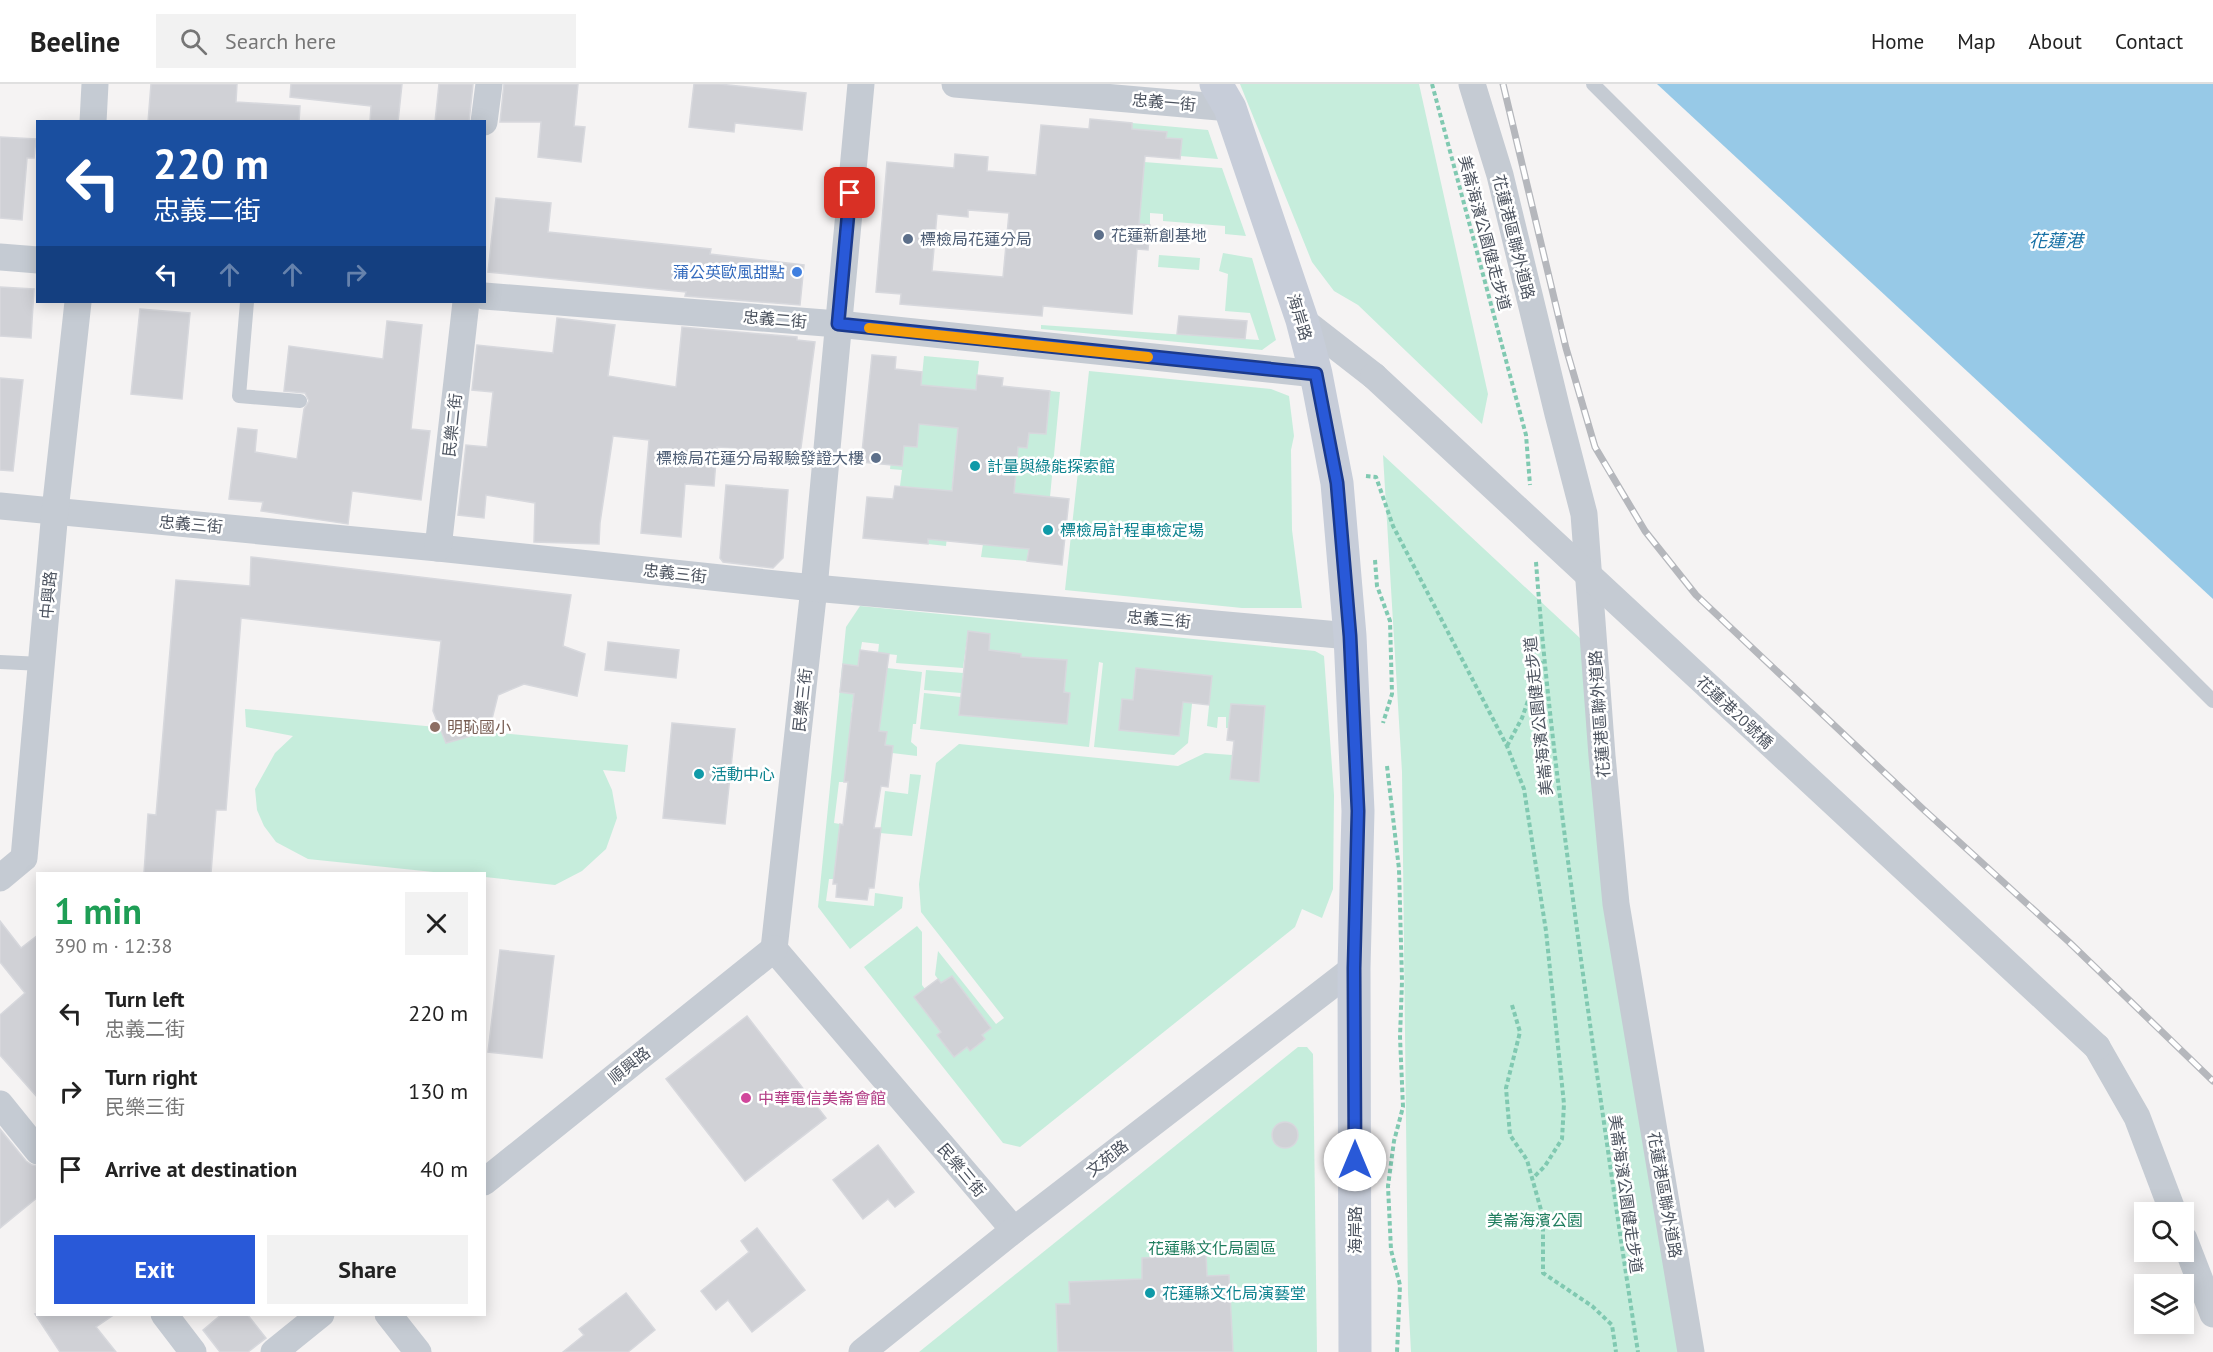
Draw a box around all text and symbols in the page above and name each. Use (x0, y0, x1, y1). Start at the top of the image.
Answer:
search box (156, 14, 576, 68)
text: Beeline (30, 23, 120, 60)
icon: search (177, 25, 210, 58)
text: Search here (225, 27, 336, 55)
text: Home (1871, 28, 1924, 55)
text: Map (1957, 28, 1996, 55)
text: About (2029, 28, 2082, 55)
text: Contact (2115, 28, 2183, 55)
street label: 忠義一街 (1131, 89, 1197, 115)
text: 220 m (153, 136, 269, 191)
icon: left (54, 144, 132, 222)
street label: 美崙海濱公園健走步道 (1455, 153, 1515, 313)
pin (824, 167, 875, 218)
street label: 花蓮港區聯外道路 (1489, 172, 1539, 302)
icon: arrive (833, 176, 866, 209)
text: 忠義二街 (153, 193, 261, 227)
place label: 花蓮新創基地 (1111, 225, 1207, 245)
marker: 花蓮新創基地 (1092, 228, 1106, 242)
place label: 標檢局花蓮分局 (920, 229, 1032, 249)
water label: 花蓮港 (2029, 229, 2086, 252)
marker: 標檢局花蓮分局 (901, 232, 915, 246)
icon: left (150, 258, 183, 291)
icon: ahead (213, 258, 246, 291)
icon: ahead (276, 258, 309, 291)
icon: right (339, 258, 372, 291)
place label: 蒲公英歐風甜點 (673, 262, 785, 282)
marker: 蒲公英歐風甜點 (790, 265, 804, 279)
street label: 海岸路 (1283, 291, 1317, 343)
street label: 忠義二街 (742, 306, 808, 332)
street label: 民樂二街 (439, 392, 465, 458)
place label: 標檢局花蓮分局報驗發證大樓 (656, 448, 864, 468)
marker: 標檢局花蓮分局報驗發證大樓 (869, 451, 883, 465)
place label: 計量與綠能探索館 (987, 456, 1115, 476)
marker: 計量與綠能探索館 (968, 459, 982, 473)
street label: 忠義三街 (158, 511, 224, 537)
place label: 標檢局計程車檢定場 (1060, 520, 1204, 540)
marker: 標檢局計程車檢定場 (1041, 523, 1055, 537)
street label: 忠義三街 (642, 560, 708, 586)
street label: 中興路 (36, 570, 60, 620)
street label: 忠義三街 (1126, 606, 1192, 632)
street label: 美崙海濱公園健走步道 (1520, 635, 1556, 797)
street label: 花蓮港區聯外道路 (1585, 649, 1613, 779)
street label: 民樂三街 (789, 667, 815, 733)
street label: 花蓮港20號橋 (1693, 671, 1777, 753)
place label: 明恥國小 (447, 717, 511, 737)
marker: 明恥國小 (428, 720, 442, 734)
place label: 活動中心 (711, 764, 775, 784)
marker: 活動中心 (692, 767, 706, 781)
text: 1 min (54, 887, 142, 934)
button: close (405, 892, 468, 955)
text: 390 m · 12:38 (54, 933, 172, 959)
text: Turn left (105, 985, 185, 1013)
icon: left (54, 997, 87, 1030)
text: 220 m (408, 999, 468, 1027)
text: 忠義二街 (105, 1016, 185, 1042)
street label: 順興路 (604, 1042, 654, 1088)
text: Turn right (105, 1063, 197, 1091)
icon: right (54, 1075, 87, 1108)
text: 130 m (408, 1077, 468, 1105)
place label: 中華電信美崙會館 (758, 1088, 886, 1108)
marker: 中華電信美崙會館 (739, 1091, 753, 1105)
text: 民樂三街 (105, 1094, 185, 1120)
street label: 美崙海濱公園健走步道 (1605, 1113, 1647, 1275)
position arrow (1323, 1128, 1387, 1192)
street label: 花蓮港區聯外道路 (1644, 1130, 1686, 1260)
street label: 文苑路 (1082, 1135, 1132, 1181)
street label: 民樂三街 (934, 1139, 990, 1201)
icon: arrive (54, 1153, 87, 1186)
text: Arrive at destination (105, 1155, 297, 1183)
text: 40 m (420, 1155, 468, 1183)
map controls (2134, 1202, 2194, 1334)
button: search (2134, 1202, 2194, 1262)
street label: 海岸路 (1345, 1206, 1365, 1254)
park label: 美崙海濱公園 (1487, 1210, 1583, 1230)
button: Exit (54, 1235, 255, 1304)
button: Share (267, 1235, 468, 1304)
park label: 花蓮縣文化局園區 (1148, 1238, 1276, 1258)
button: layers (2134, 1274, 2194, 1334)
place label: 花蓮縣文化局演藝堂 (1162, 1283, 1306, 1303)
marker: 花蓮縣文化局演藝堂 (1143, 1286, 1157, 1300)

